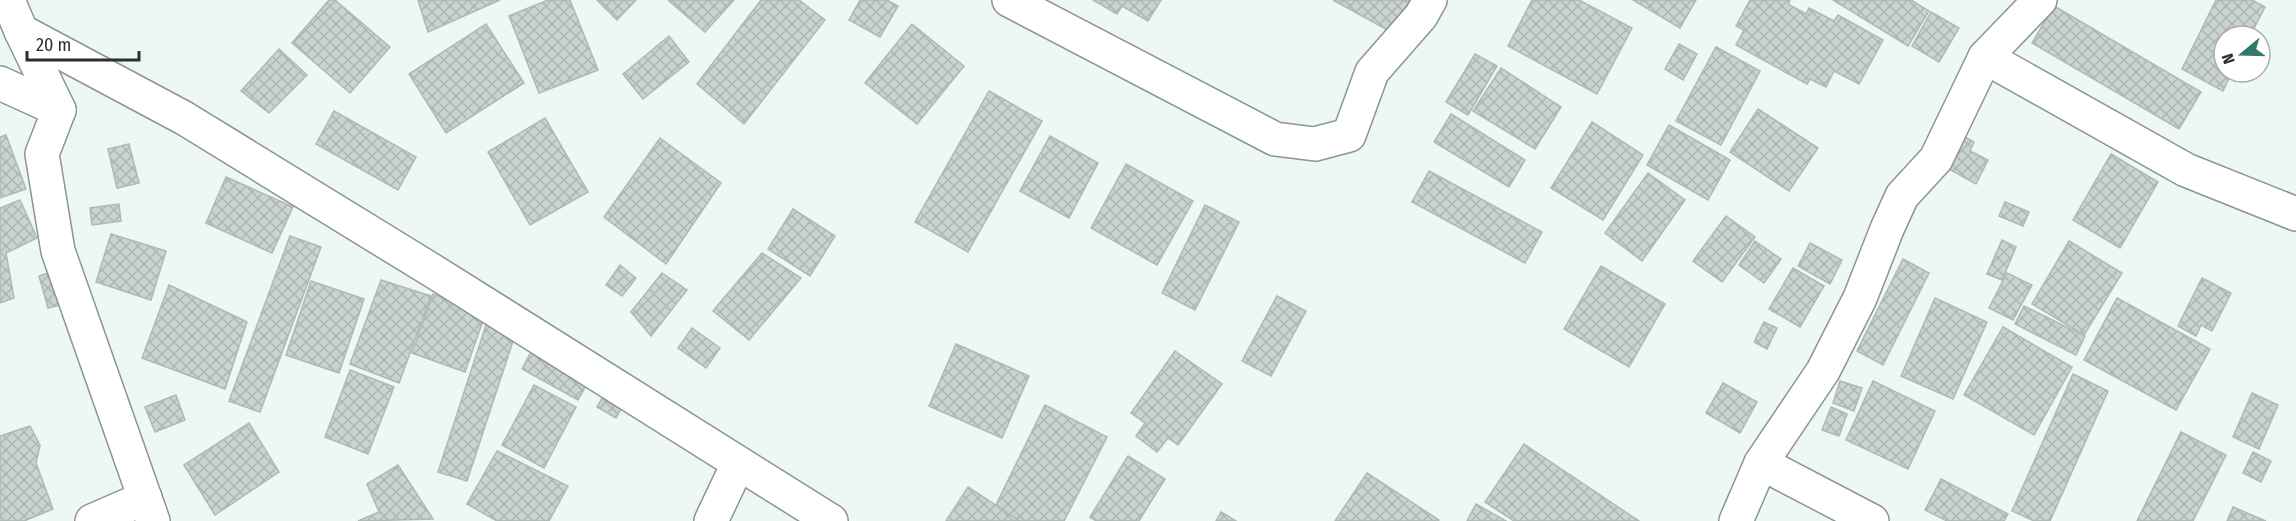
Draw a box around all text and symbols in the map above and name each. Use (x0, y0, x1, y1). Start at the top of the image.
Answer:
scale bar (27, 24, 140, 62)
north arrow (2212, 24, 2272, 84)
text: 20 m (36, 34, 71, 56)
text: N (2218, 51, 2239, 66)

